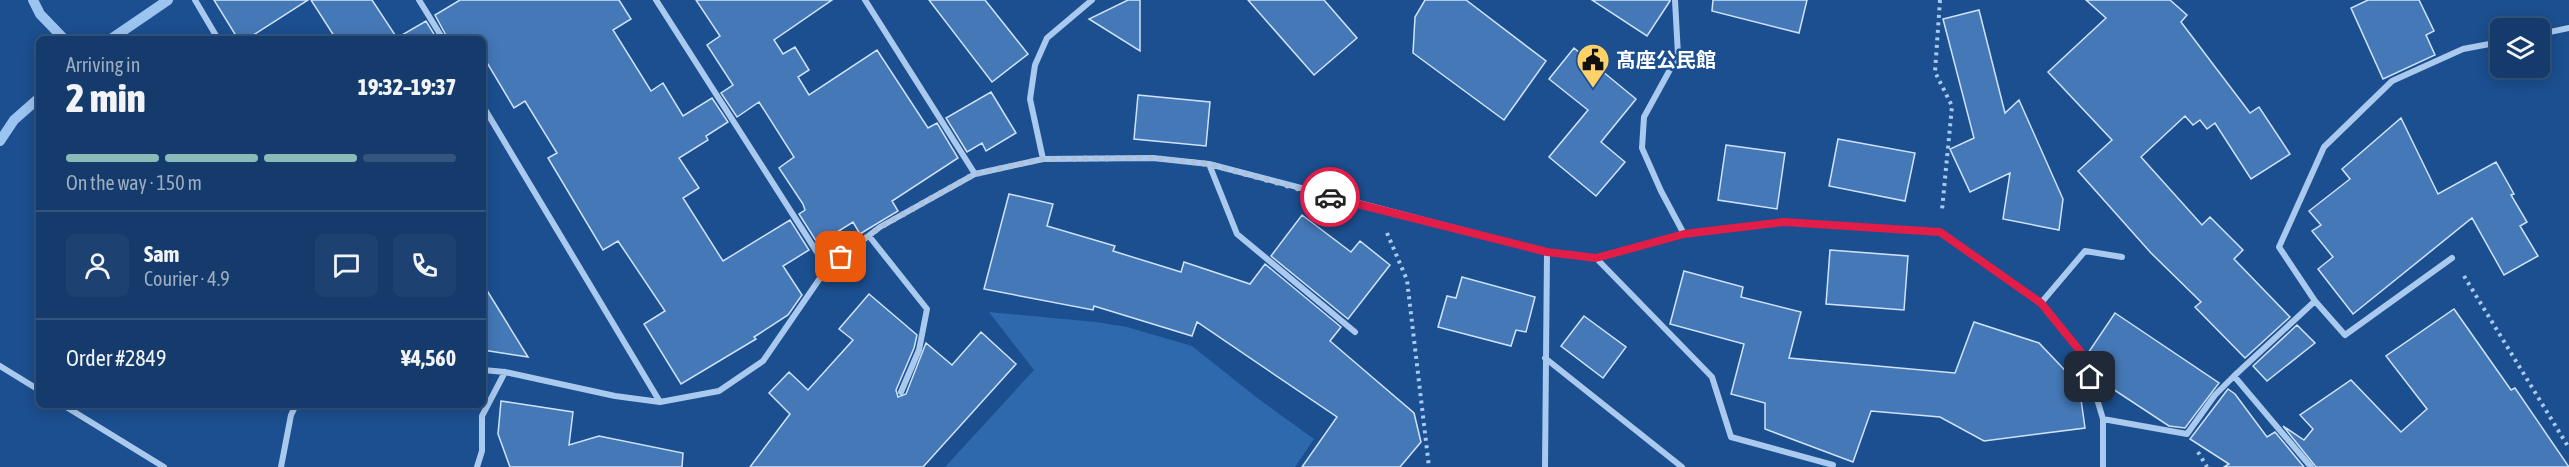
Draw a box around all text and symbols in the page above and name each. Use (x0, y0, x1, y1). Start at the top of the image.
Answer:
map controls (2490, 18, 2550, 78)
button: layers (2490, 18, 2550, 78)
public building icon: 髙座公民館 (1575, 42, 1611, 89)
place label: 髙座公民館 (1616, 48, 1716, 71)
text: Arriving in (66, 53, 140, 76)
text: 19:32–19:37 (358, 74, 456, 100)
text: 2 min (66, 76, 146, 120)
courier (1300, 167, 1360, 227)
text: On the way · 150 m (66, 171, 202, 194)
icon: car (1314, 181, 1347, 214)
pin (815, 231, 866, 282)
button: person (66, 234, 129, 297)
button: chat (315, 234, 378, 297)
button: phone (393, 234, 456, 297)
icon: bag (824, 240, 857, 273)
text: Sam (144, 241, 179, 267)
text: Courier · 4.9 (144, 267, 230, 290)
text: Order #2849 (66, 345, 166, 371)
text: ¥4,560 (401, 345, 456, 371)
pin (2064, 351, 2115, 402)
icon: home (2073, 360, 2106, 393)

